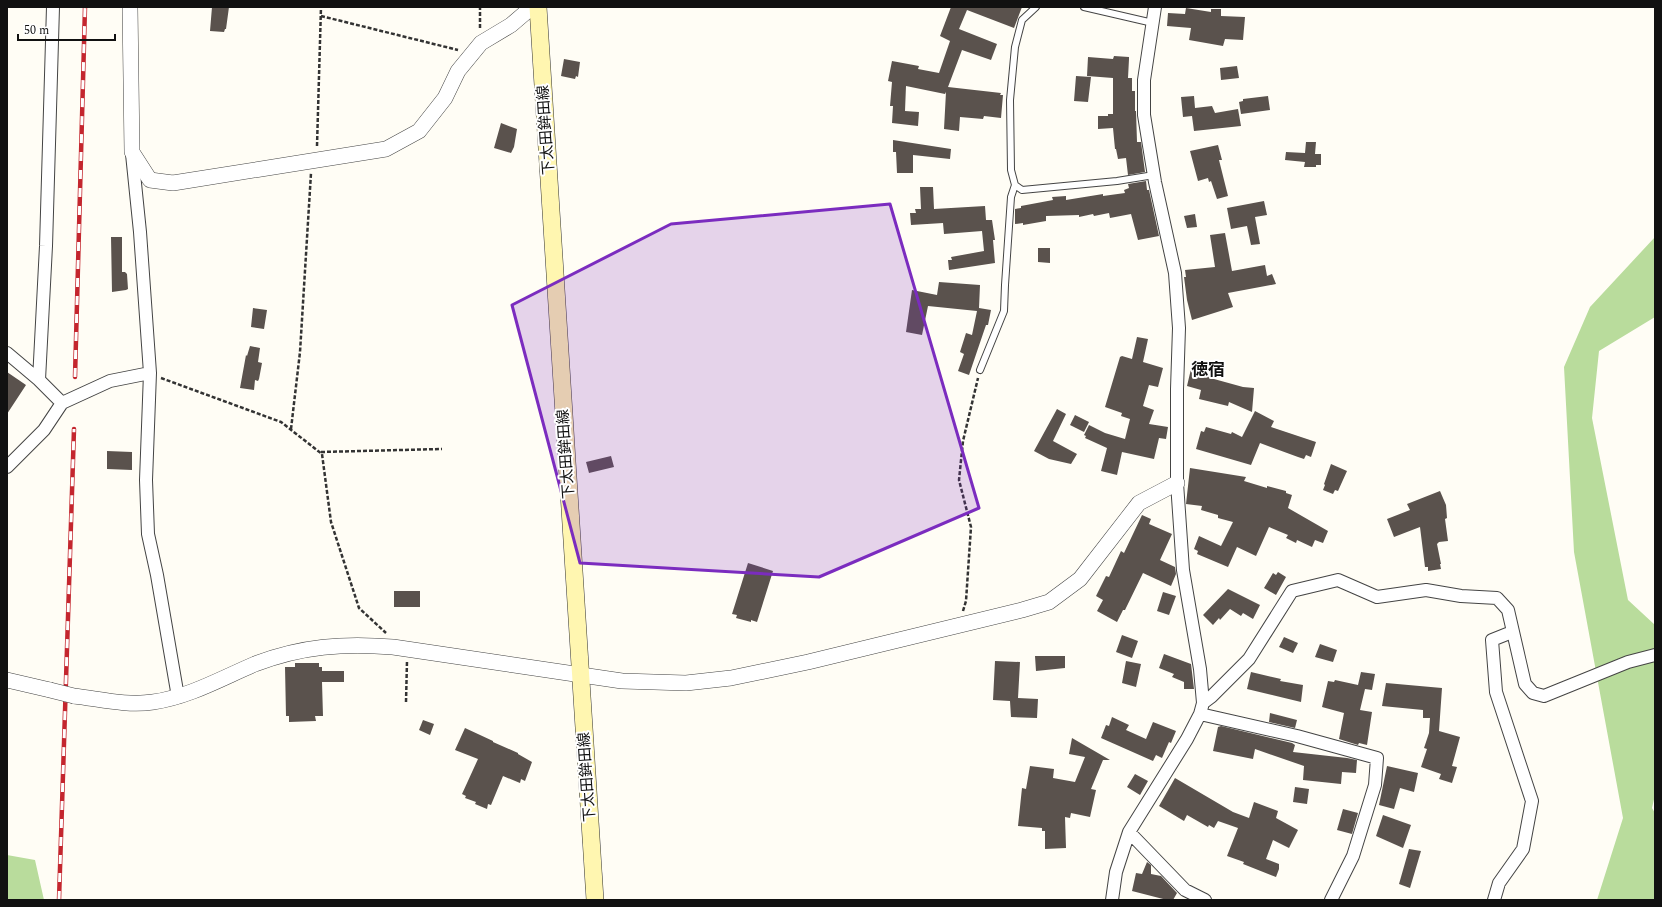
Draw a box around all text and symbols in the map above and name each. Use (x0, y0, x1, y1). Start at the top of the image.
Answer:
scale bar (18, 16, 115, 42)
text: 50 m (24, 21, 49, 40)
street label: 下太田鉾田線 (531, 84, 561, 176)
district label: 徳宿 (1191, 357, 1225, 383)
street label: 下太田鉾田線 (551, 408, 581, 500)
street label: 下太田鉾田線 (572, 731, 602, 823)

